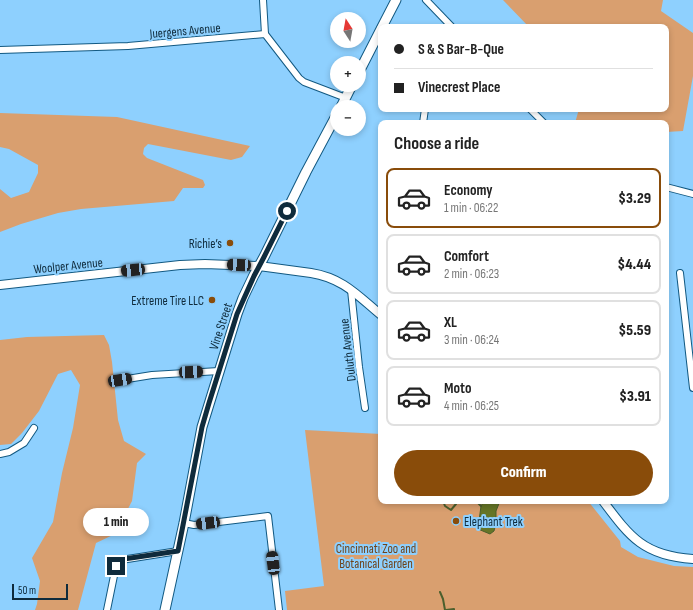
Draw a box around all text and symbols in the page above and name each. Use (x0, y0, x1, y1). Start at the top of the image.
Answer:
north arrow (330, 12, 366, 48)
map controls (330, 12, 366, 136)
street label: Juergens Avenue (148, 20, 221, 42)
text: S & S Bar-B-Que (418, 40, 504, 59)
button: + (330, 56, 366, 92)
text: Vinecrest Place (418, 78, 500, 97)
button: − (330, 100, 366, 136)
text: Choose a ride (394, 133, 479, 154)
icon: car (396, 180, 432, 216)
text: Economy (444, 181, 493, 200)
text: $3.29 (618, 189, 651, 208)
text: 1 min · 06:22 (444, 200, 498, 216)
route start (278, 202, 296, 220)
place label: Richie’s (189, 236, 222, 252)
marker: Richie’s (225, 238, 235, 248)
icon: car (396, 246, 432, 282)
text: Comfort (444, 247, 489, 266)
street label: Woolper Avenue (33, 254, 104, 278)
text: $4.44 (617, 255, 651, 274)
car (227, 258, 251, 272)
car (120, 263, 146, 277)
text: 2 min · 06:23 (444, 266, 499, 282)
place label: Extreme Tire LLC (131, 293, 204, 309)
marker: Extreme Tire LLC (207, 295, 217, 305)
street label: Vine Street (206, 301, 236, 352)
icon: car (396, 312, 432, 348)
text: XL (444, 313, 457, 332)
street label: Duluth Avenue (336, 318, 360, 382)
text: $5.59 (619, 321, 651, 340)
text: 3 min · 06:24 (444, 332, 499, 348)
car (179, 366, 203, 378)
car (107, 372, 133, 388)
icon: car (396, 378, 432, 414)
text: Moto (444, 379, 471, 398)
text: $3.91 (619, 387, 651, 406)
text: 4 min · 06:25 (444, 398, 499, 414)
button: Confirm (394, 450, 653, 496)
callout: 1 min (83, 508, 149, 536)
text: 1 min (104, 514, 128, 530)
place label: Elephant Trek (464, 514, 523, 530)
car (195, 516, 221, 530)
marker: Elephant Trek (451, 516, 461, 526)
park label: Cincinnati Zoo and Botanical Garden (336, 541, 416, 572)
car (266, 550, 280, 576)
route end (107, 557, 125, 575)
scale bar (12, 582, 68, 601)
text: 50 m (18, 584, 36, 597)

